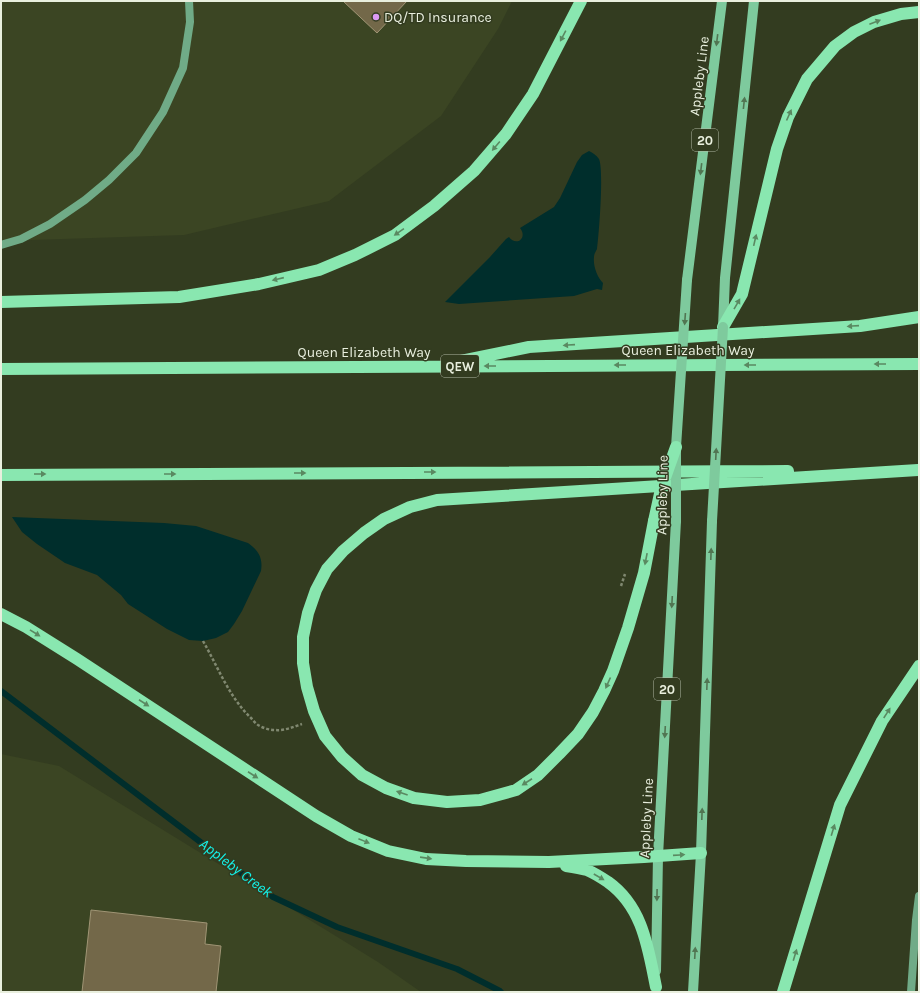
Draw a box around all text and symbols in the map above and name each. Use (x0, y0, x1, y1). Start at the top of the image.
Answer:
place label: DQ/TD Insurance (384, 9, 492, 26)
marker: DQ/TD Insurance (371, 12, 381, 22)
one-way arrow (869, 19, 881, 25)
one-way arrow (560, 30, 567, 41)
one-way arrow (714, 34, 720, 46)
street label: Appleby Line (686, 35, 713, 117)
one-way arrow (741, 97, 747, 109)
one-way arrow (787, 108, 793, 120)
road number: 20 (692, 129, 718, 151)
one-way arrow (491, 141, 500, 151)
one-way arrow (698, 163, 704, 175)
one-way arrow (393, 228, 404, 236)
one-way arrow (753, 234, 759, 246)
one-way arrow (272, 277, 285, 283)
one-way arrow (733, 298, 740, 310)
one-way arrow (681, 313, 688, 325)
one-way arrow (846, 323, 859, 329)
one-way arrow (563, 341, 575, 348)
street label: Queen Elizabeth Way (622, 342, 755, 359)
street label: Queen Elizabeth Way (298, 344, 431, 361)
road number: QEW (441, 355, 479, 377)
one-way arrow (873, 361, 886, 367)
one-way arrow (613, 362, 626, 368)
one-way arrow (743, 362, 756, 368)
one-way arrow (483, 363, 496, 369)
one-way arrow (713, 447, 719, 460)
street label: Appleby Line (653, 455, 672, 535)
one-way arrow (424, 469, 437, 475)
one-way arrow (294, 470, 307, 476)
one-way arrow (34, 471, 47, 477)
one-way arrow (164, 471, 177, 477)
one-way arrow (708, 548, 715, 560)
one-way arrow (643, 553, 649, 565)
one-way arrow (669, 596, 675, 609)
one-way arrow (30, 629, 40, 637)
one-way arrow (605, 677, 611, 688)
road number: 20 (654, 678, 680, 700)
one-way arrow (703, 678, 710, 690)
one-way arrow (139, 699, 150, 707)
one-way arrow (883, 708, 891, 718)
one-way arrow (661, 726, 668, 738)
one-way arrow (247, 771, 259, 778)
one-way arrow (522, 778, 532, 786)
street label: Appleby Line (636, 778, 657, 858)
one-way arrow (395, 790, 407, 796)
one-way arrow (699, 807, 705, 820)
one-way arrow (830, 824, 836, 836)
water label: Appleby Creek (196, 835, 277, 902)
one-way arrow (359, 839, 371, 845)
one-way arrow (673, 851, 685, 858)
one-way arrow (420, 855, 432, 861)
one-way arrow (593, 873, 605, 880)
one-way arrow (654, 889, 660, 902)
one-way arrow (692, 947, 699, 959)
one-way arrow (792, 948, 798, 960)

